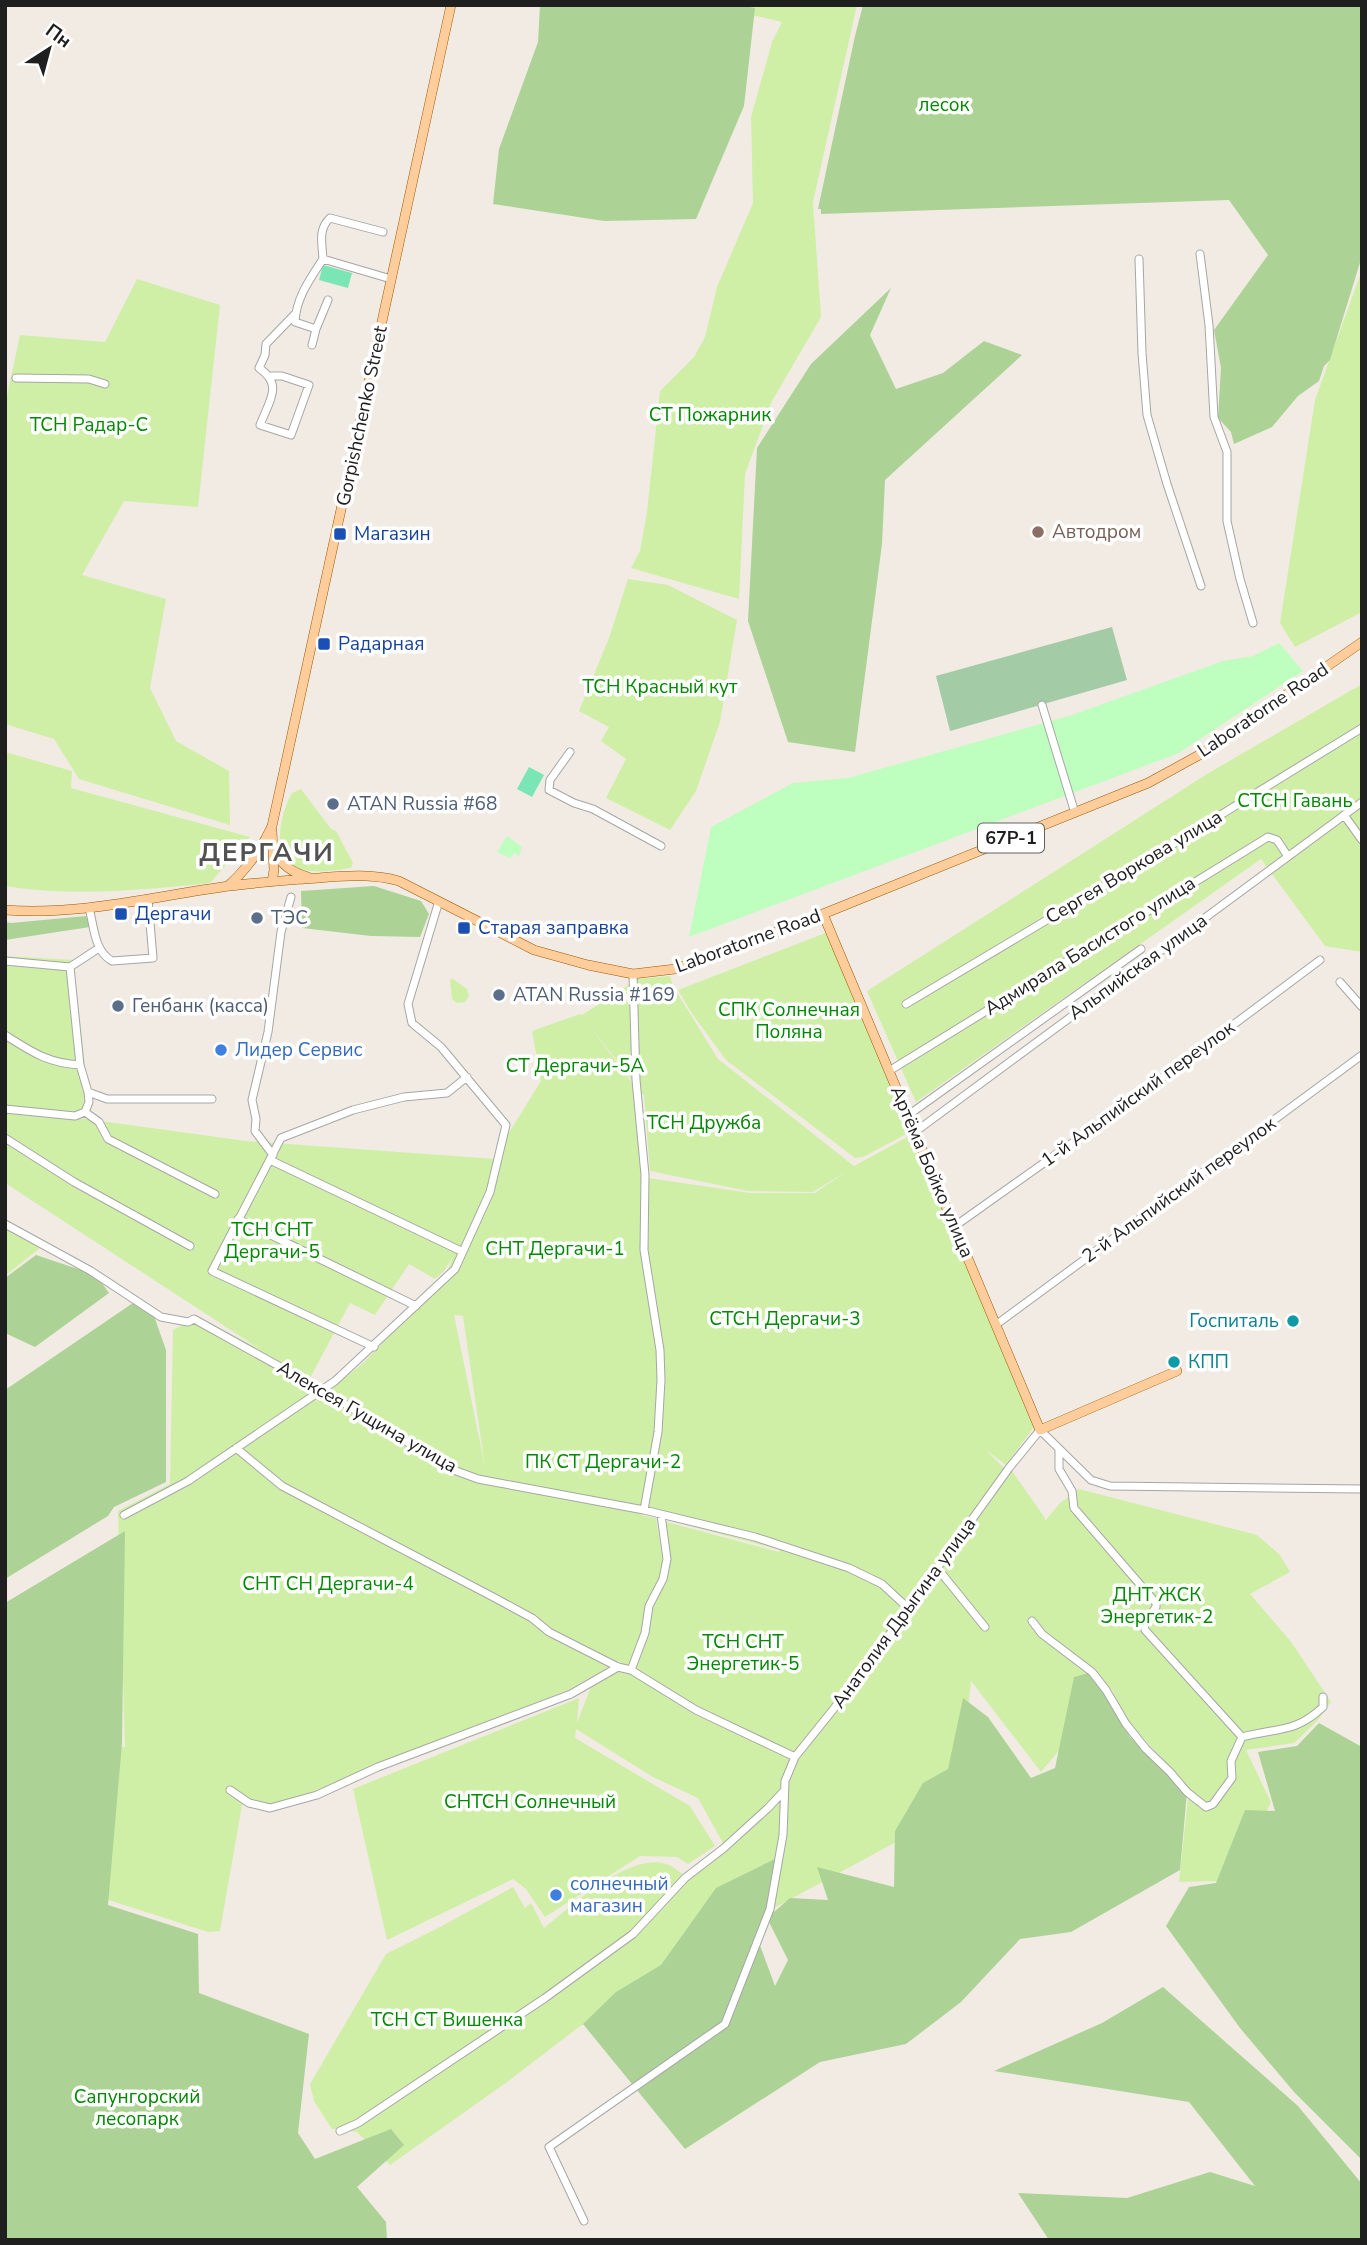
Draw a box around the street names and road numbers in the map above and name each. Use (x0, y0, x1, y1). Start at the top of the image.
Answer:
street label: Gorpishchenko Street (330, 323, 394, 509)
street label: Laboratorne Road (1192, 657, 1334, 763)
street label: Сергея Воркова улица (1041, 804, 1227, 930)
road number: 67Р-1 (978, 824, 1044, 852)
street label: Адмирала Басистого улица (980, 870, 1200, 1022)
street label: Laboratorne Road (672, 903, 824, 979)
street label: Альпийская улица (1063, 908, 1213, 1026)
street label: 1-й Альпийский переулок (1036, 1015, 1240, 1173)
street label: Артёма Бойко улица (884, 1082, 980, 1262)
street label: 2-й Альпийский переулок (1077, 1111, 1281, 1269)
street label: Алексея Гущина улица (272, 1355, 462, 1479)
street label: Анатолия Дрыгина улица (826, 1512, 982, 1714)

